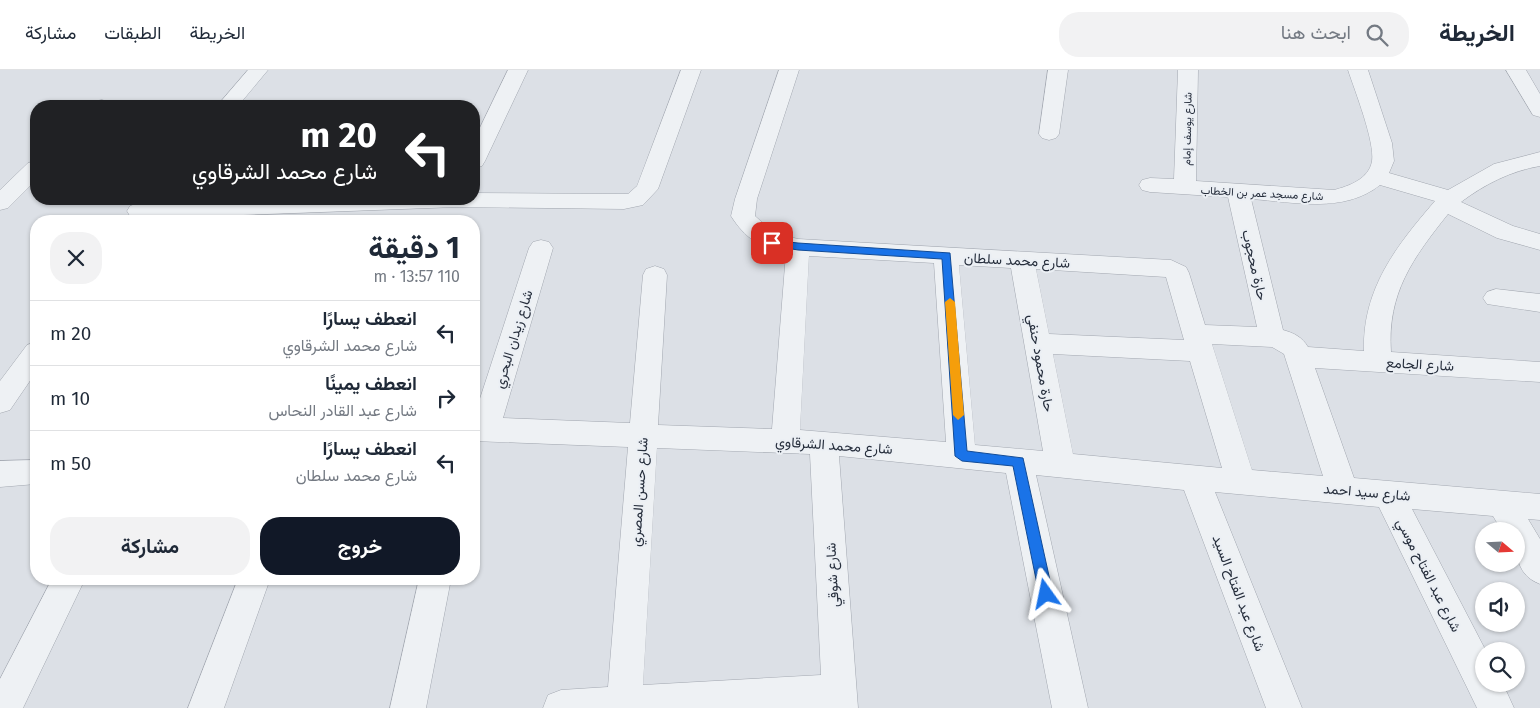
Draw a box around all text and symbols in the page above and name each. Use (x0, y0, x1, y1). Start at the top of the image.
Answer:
search box (1059, 12, 1409, 57)
text: الخريطة (1439, 19, 1515, 47)
text: ابحث هنا (1281, 21, 1351, 44)
icon: search (1363, 21, 1391, 49)
text: مشاركة (25, 22, 76, 44)
text: الطبقات (104, 22, 161, 44)
text: الخريطة (189, 22, 245, 44)
street label: شارع يوسف إمام (1180, 92, 1196, 166)
text: 20 m (301, 114, 377, 156)
icon: left (395, 120, 460, 185)
text: شارع محمد الشرقاوي (192, 158, 377, 185)
street label: شارع مسجد عمر بن الخطاب (1200, 184, 1324, 204)
pin (751, 222, 793, 264)
street label: حارة محجوب (1238, 228, 1271, 302)
icon: arrive (758, 229, 786, 257)
text: 1 دقيقة (368, 230, 460, 266)
button: close (50, 232, 102, 284)
street label: شارع محمد سلطان (963, 249, 1070, 274)
text: 110 m · 13:57 (374, 267, 460, 286)
street label: شارع زيدان البحري (490, 288, 539, 391)
text: انعطف يسارًا (323, 307, 417, 330)
street label: حارة محمود حنفي (1021, 313, 1057, 414)
icon: left (432, 319, 460, 347)
text: 20 m (50, 322, 91, 345)
text: شارع محمد الشرقاوي (282, 336, 417, 355)
street label: شارع الجامع (1385, 354, 1454, 377)
text: انعطف يمينًا (325, 372, 417, 395)
icon: right (432, 384, 460, 412)
text: 10 m (50, 387, 90, 410)
text: شارع عبد القادر النحاس (268, 401, 417, 420)
street label: شارع محمد الشرقاوي (774, 433, 893, 461)
text: انعطف يسارًا (323, 437, 417, 460)
street label: شارع حسن المصري (627, 437, 655, 547)
icon: left (432, 449, 460, 477)
text: 50 m (50, 452, 91, 475)
text: شارع محمد سلطان (296, 466, 417, 485)
street label: شارع سيد احمد (1323, 480, 1411, 507)
street label: شارع عبد الفتاح موسي (1390, 516, 1465, 636)
button: مشاركة (50, 517, 250, 575)
button: خروج (260, 517, 460, 575)
north arrow (1475, 522, 1525, 572)
map controls (1475, 522, 1525, 692)
street label: شارع عبد الفتاح السيد (1207, 533, 1269, 654)
street label: شارع شوقي (822, 542, 846, 608)
position arrow (1019, 567, 1071, 619)
button: sound (1475, 582, 1525, 632)
button: search (1475, 642, 1525, 692)

